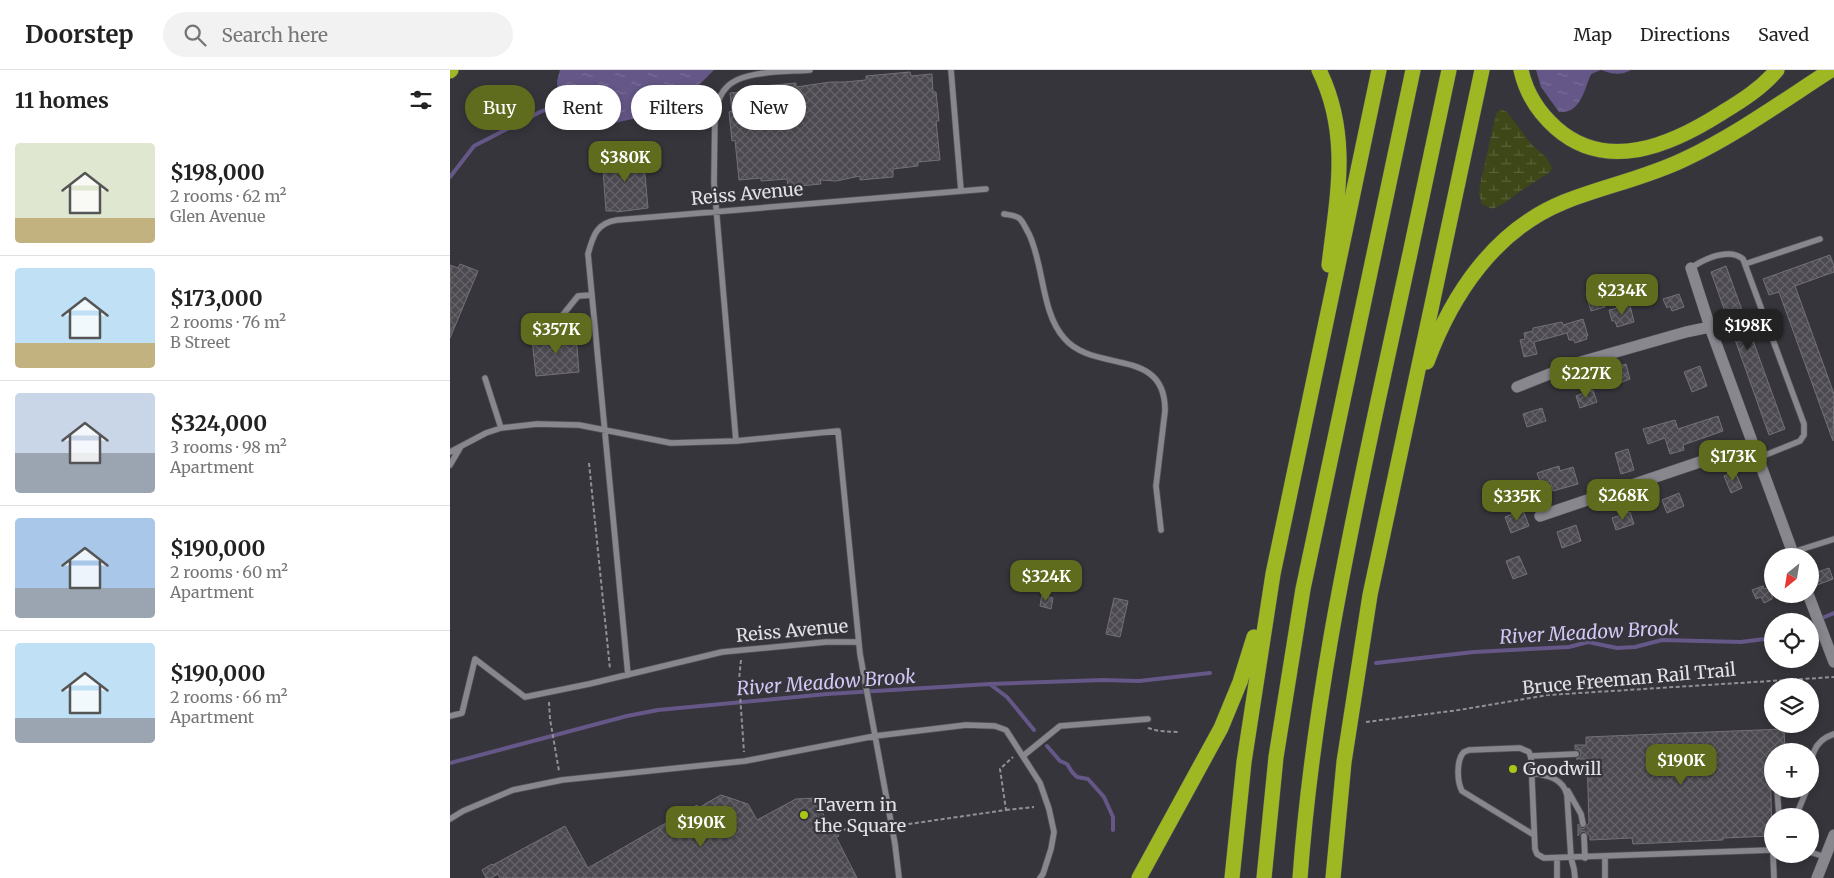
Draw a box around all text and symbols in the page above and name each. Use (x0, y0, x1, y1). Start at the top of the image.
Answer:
search box (163, 12, 513, 57)
text: Doorstep (25, 19, 133, 50)
icon: search (181, 21, 209, 49)
text: Search here (221, 23, 328, 47)
text: Map (1574, 23, 1612, 46)
text: Directions (1640, 23, 1730, 46)
text: Saved (1758, 23, 1809, 46)
chip: Buy (465, 85, 535, 130)
chip: Rent (545, 85, 621, 130)
chip: Filters (631, 85, 722, 130)
chip: New (732, 85, 806, 130)
icon: filters (407, 86, 435, 114)
text: 11 homes (15, 87, 109, 114)
pin: $380K (590, 140, 660, 183)
text: $380K (599, 147, 651, 167)
text: $198,000 (170, 159, 265, 186)
icon: home (55, 163, 115, 223)
street label: Reiss Avenue (690, 177, 804, 210)
text: 2 rooms · 62 m² (170, 186, 287, 206)
text: Glen Avenue (170, 206, 265, 226)
pin: $234K (1587, 274, 1657, 316)
text: $234K (1597, 280, 1647, 300)
text: $173,000 (170, 285, 263, 312)
icon: home (55, 288, 115, 348)
pin: $198K (1713, 308, 1783, 351)
text: 2 rooms · 76 m² (170, 312, 286, 332)
pin: $357K (521, 312, 591, 355)
text: $198K (1724, 315, 1772, 335)
text: $357K (532, 319, 580, 339)
text: B Street (170, 332, 230, 352)
pin: $227K (1551, 356, 1621, 399)
text: $227K (1561, 363, 1611, 383)
text: $324,000 (170, 410, 267, 437)
icon: home (55, 413, 115, 473)
text: 3 rooms · 98 m² (170, 437, 287, 457)
pin: $173K (1698, 440, 1768, 482)
text: $173K (1710, 446, 1756, 466)
text: Apartment (170, 457, 254, 477)
pin: $268K (1588, 478, 1658, 521)
pin: $335K (1482, 480, 1552, 522)
text: $268K (1598, 485, 1648, 505)
text: $335K (1493, 486, 1541, 506)
text: $190,000 (170, 535, 265, 562)
icon: home (55, 538, 115, 598)
north arrow (1764, 548, 1819, 602)
map controls (1764, 548, 1819, 863)
pin: $324K (1011, 560, 1081, 602)
text: 2 rooms · 60 m² (170, 562, 288, 582)
text: $324K (1021, 566, 1071, 586)
text: Apartment (170, 582, 254, 602)
button: locate (1764, 613, 1819, 668)
street label: Reiss Avenue (735, 614, 849, 647)
water label: River Meadow Brook (1499, 615, 1680, 649)
street label: Bruce Freeman Rail Trail (1521, 658, 1737, 699)
text: $190,000 (170, 660, 265, 687)
icon: home (55, 663, 115, 723)
water label: River Meadow Brook (736, 664, 917, 700)
button: layers (1764, 678, 1819, 733)
text: 2 rooms · 66 m² (170, 687, 287, 707)
text: Apartment (170, 707, 254, 727)
button: + (1764, 743, 1819, 798)
pin: $190K (1646, 744, 1716, 786)
text: $190K (1657, 750, 1705, 770)
place label: Goodwill (1523, 757, 1602, 780)
marker: Goodwill (1507, 763, 1519, 775)
place label: Tavern in the Square (814, 793, 906, 837)
pin: $190K (666, 806, 736, 848)
button: − (1764, 808, 1819, 863)
marker: Tavern in the Square (798, 809, 810, 821)
text: $190K (677, 812, 725, 832)

